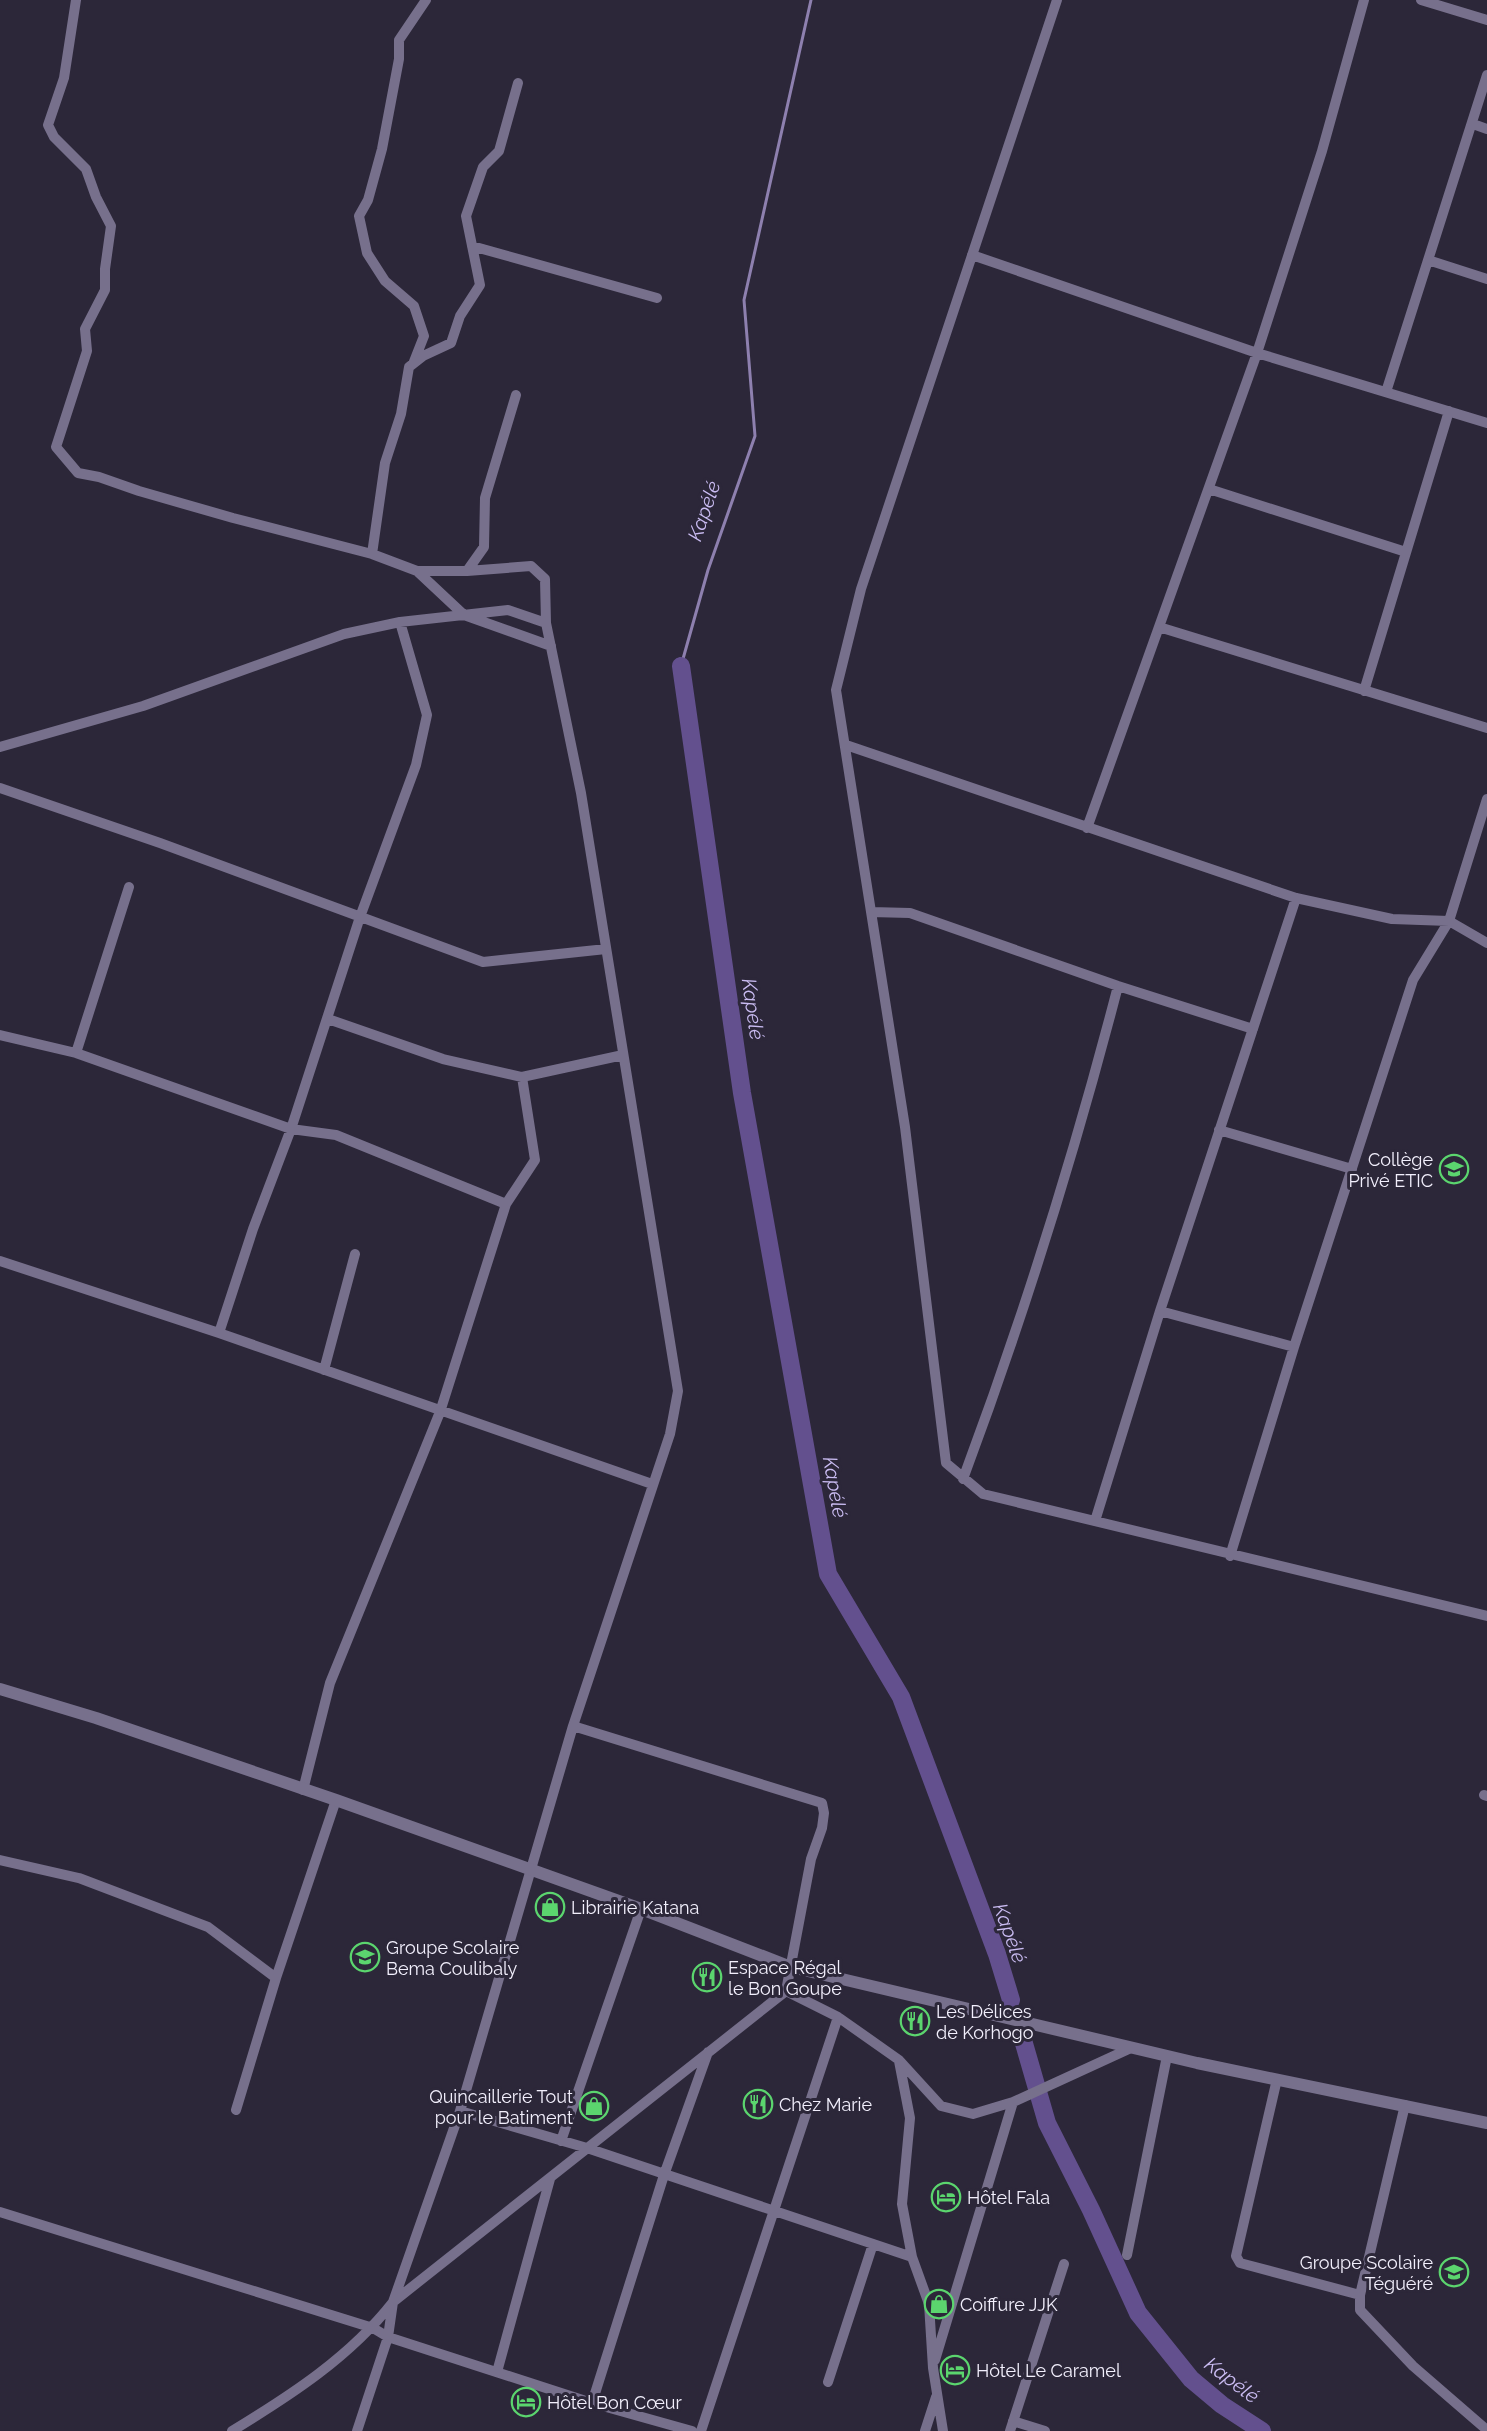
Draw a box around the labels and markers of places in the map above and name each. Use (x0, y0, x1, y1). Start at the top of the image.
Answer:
place label: Collège Privé ETIC (1348, 1149, 1433, 1191)
school or university icon: Collège Privé ETIC (1438, 1153, 1470, 1185)
shop icon: Librairie Katana (534, 1891, 566, 1923)
place label: Librairie Katana (571, 1897, 699, 1918)
place label: Groupe Scolaire Bema Coulibaly (386, 1937, 520, 1979)
school or university icon: Groupe Scolaire Bema Coulibaly (349, 1941, 381, 1973)
place label: Espace Régal le Bon Goupe (728, 1957, 842, 1999)
restaurant icon: Espace Régal le Bon Goupe (691, 1961, 723, 1993)
place label: Les Délices de Korhogo (936, 2001, 1034, 2043)
restaurant icon: Les Délices de Korhogo (899, 2005, 931, 2037)
place label: Quincaillerie Tout pour le Batiment (429, 2086, 573, 2128)
restaurant icon: Chez Marie (742, 2088, 774, 2120)
shop icon: Quincaillerie Tout pour le Batiment (578, 2090, 610, 2122)
place label: Chez Marie (779, 2094, 872, 2115)
hotel icon: Hôtel Fala (930, 2181, 962, 2213)
place label: Hôtel Fala (967, 2187, 1050, 2208)
place label: Groupe Scolaire Téguéré (1300, 2252, 1433, 2294)
school or university icon: Groupe Scolaire Téguéré (1438, 2256, 1470, 2288)
shop icon: Coiffure JJK (923, 2288, 955, 2320)
place label: Coiffure JJK (960, 2294, 1058, 2315)
hotel icon: Hôtel Le Caramel (939, 2354, 971, 2386)
place label: Hôtel Le Caramel (976, 2360, 1121, 2381)
hotel icon: Hôtel Bon Cœur (510, 2386, 542, 2418)
place label: Hôtel Bon Cœur (547, 2392, 683, 2413)

